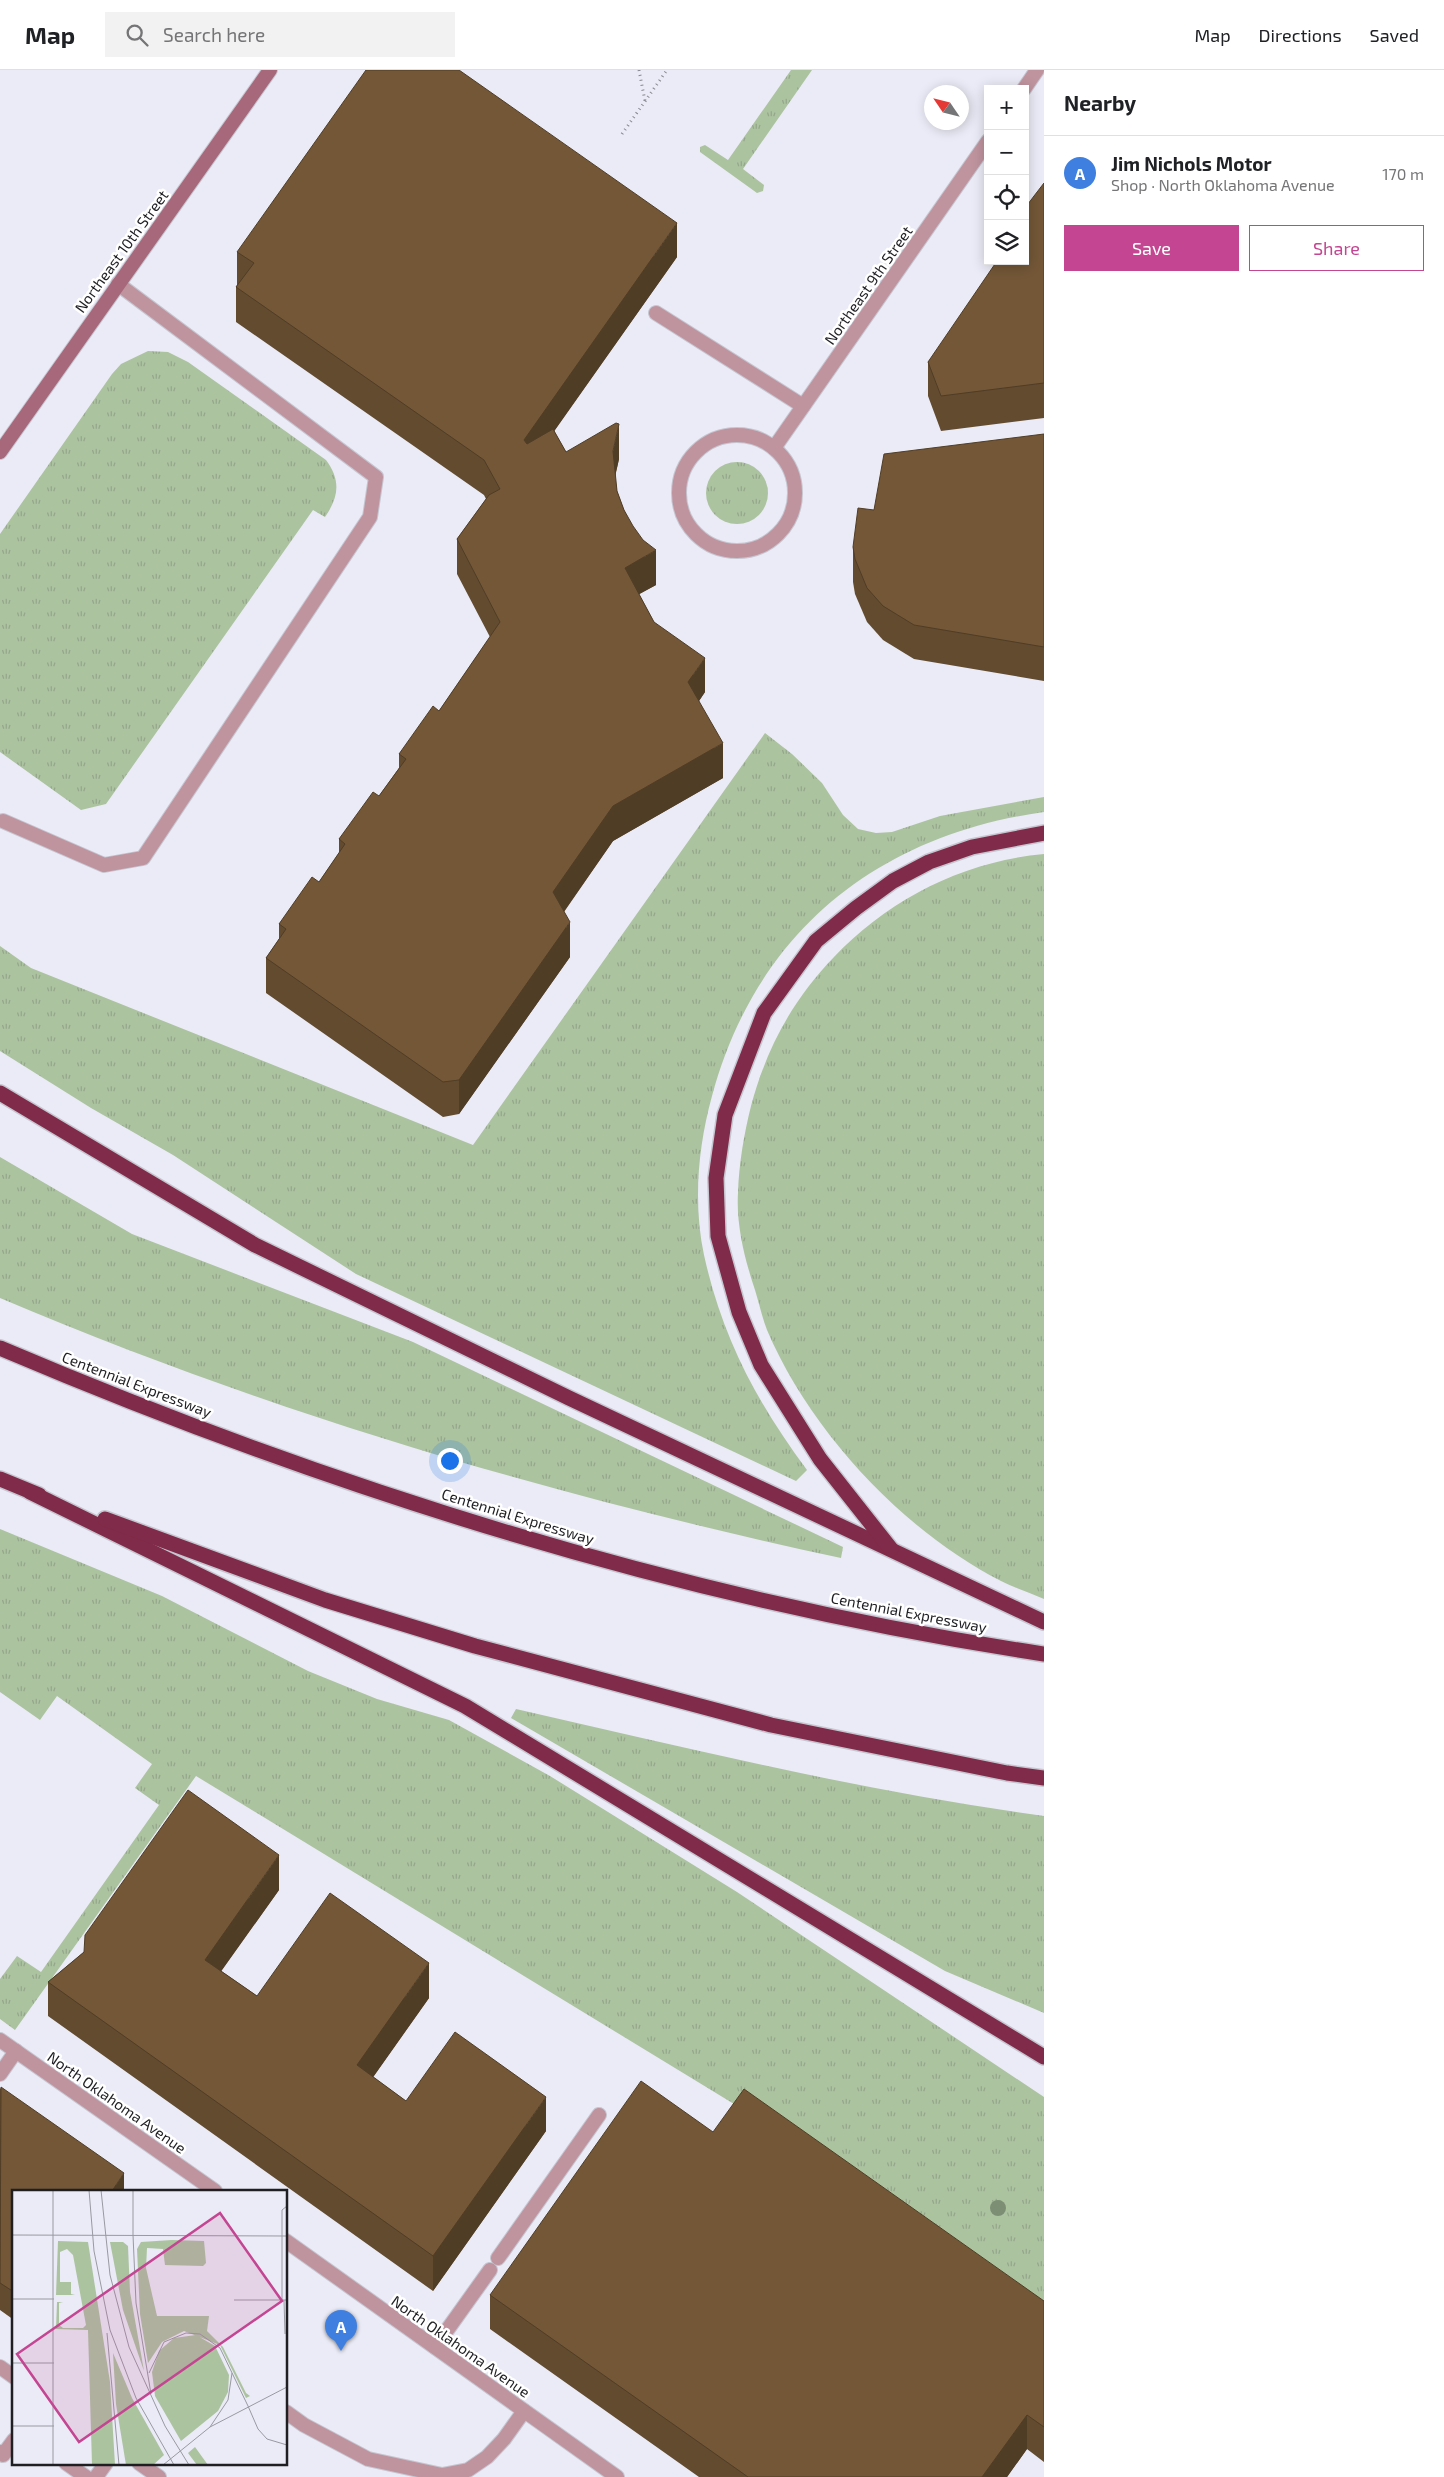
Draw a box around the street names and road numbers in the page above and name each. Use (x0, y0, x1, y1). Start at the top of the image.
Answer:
street label: Northeast 10th Street (71, 186, 172, 316)
street label: Northeast 9th Street (820, 222, 916, 348)
street label: Centennial Expressway (60, 1347, 214, 1421)
street label: Centennial Expressway (440, 1484, 596, 1548)
street label: Centennial Expressway (829, 1588, 989, 1636)
street label: North Oklahoma Avenue (44, 2047, 190, 2157)
street label: North Oklahoma Avenue (388, 2291, 534, 2401)

